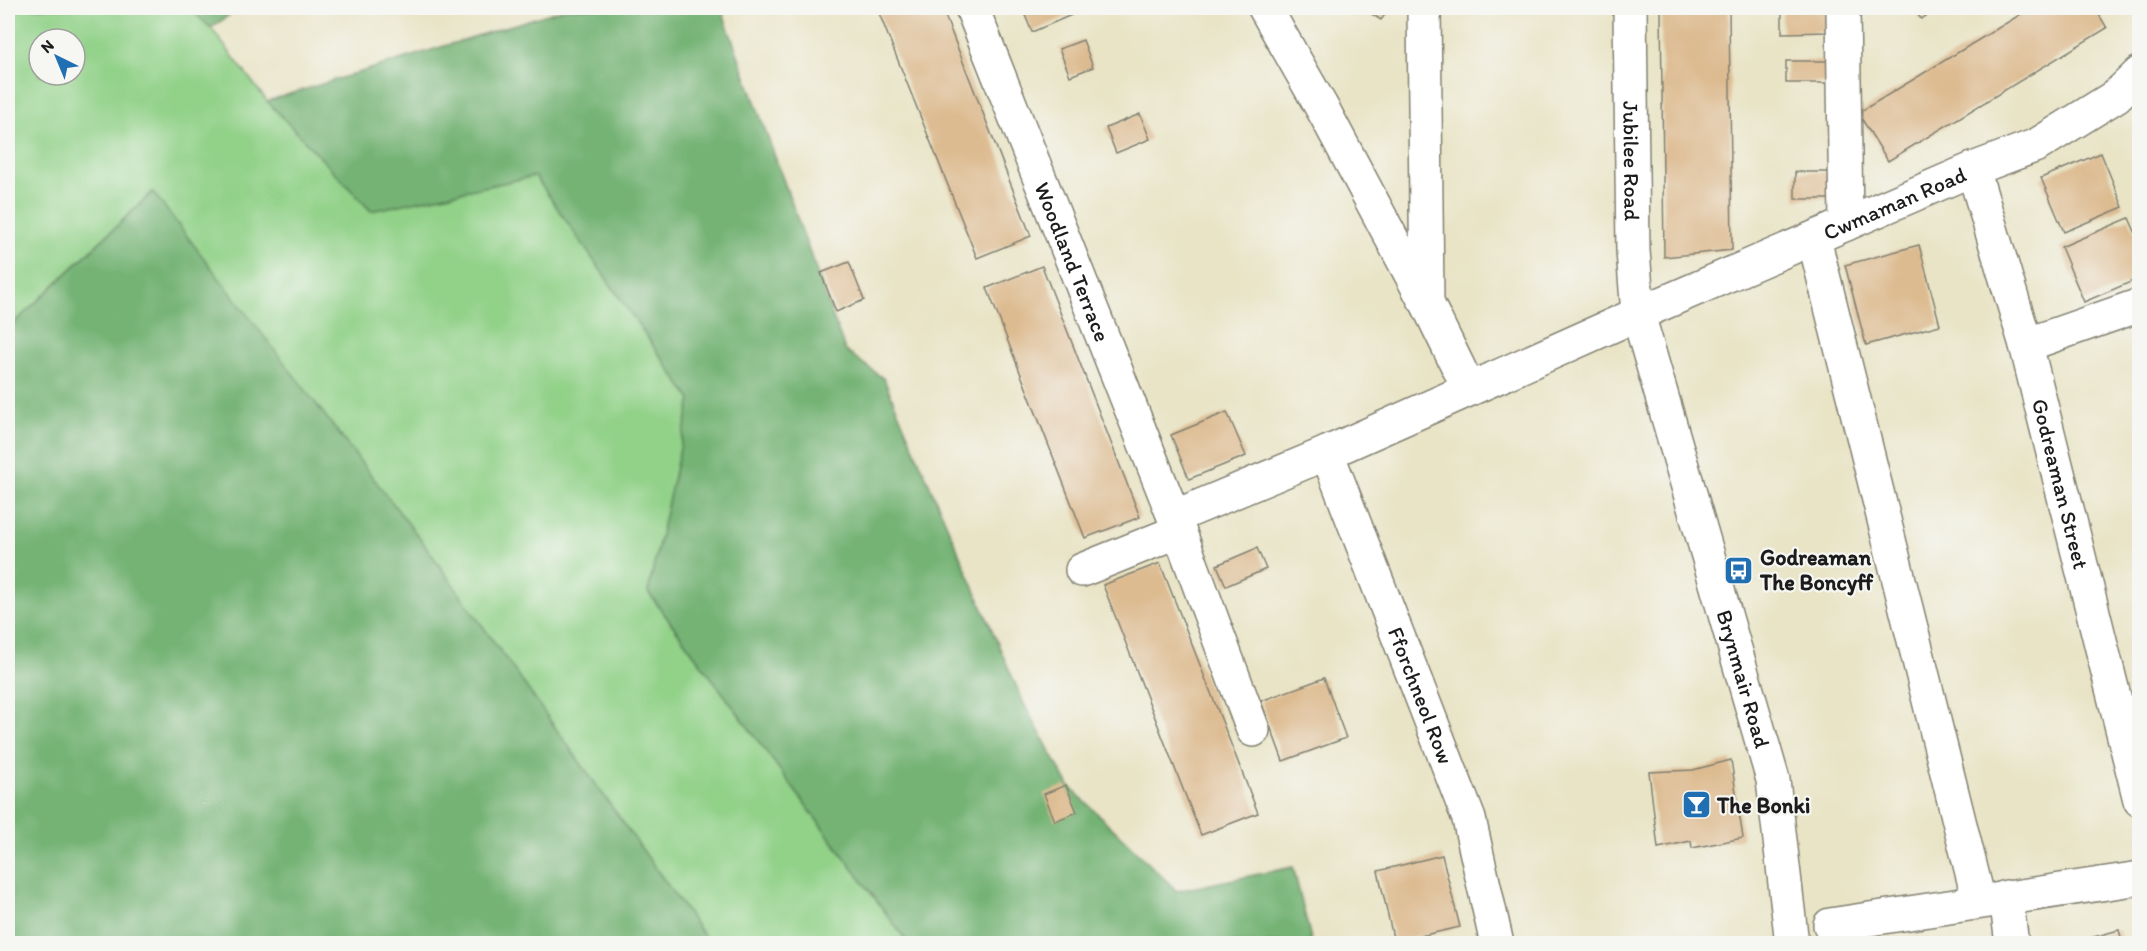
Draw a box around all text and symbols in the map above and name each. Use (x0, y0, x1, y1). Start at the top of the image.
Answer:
north arrow (27, 27, 87, 87)
text: N (37, 36, 58, 57)
street label: Jubilee Road (1618, 101, 1646, 221)
street label: Cwmaman Road (1819, 160, 1970, 246)
street label: Woodland Terrace (1029, 178, 1116, 345)
street label: Godreaman Street (2026, 396, 2095, 572)
place label: Godreaman The Boncyff (1759, 544, 1874, 596)
bus stop icon: Godreaman The Boncyff (1723, 554, 1755, 586)
street label: Brynmair Road (1711, 607, 1776, 751)
street label: Fforchneol Row (1382, 623, 1460, 768)
bar icon: The Bonki (1680, 789, 1712, 821)
place label: The Bonki (1716, 792, 1810, 819)

